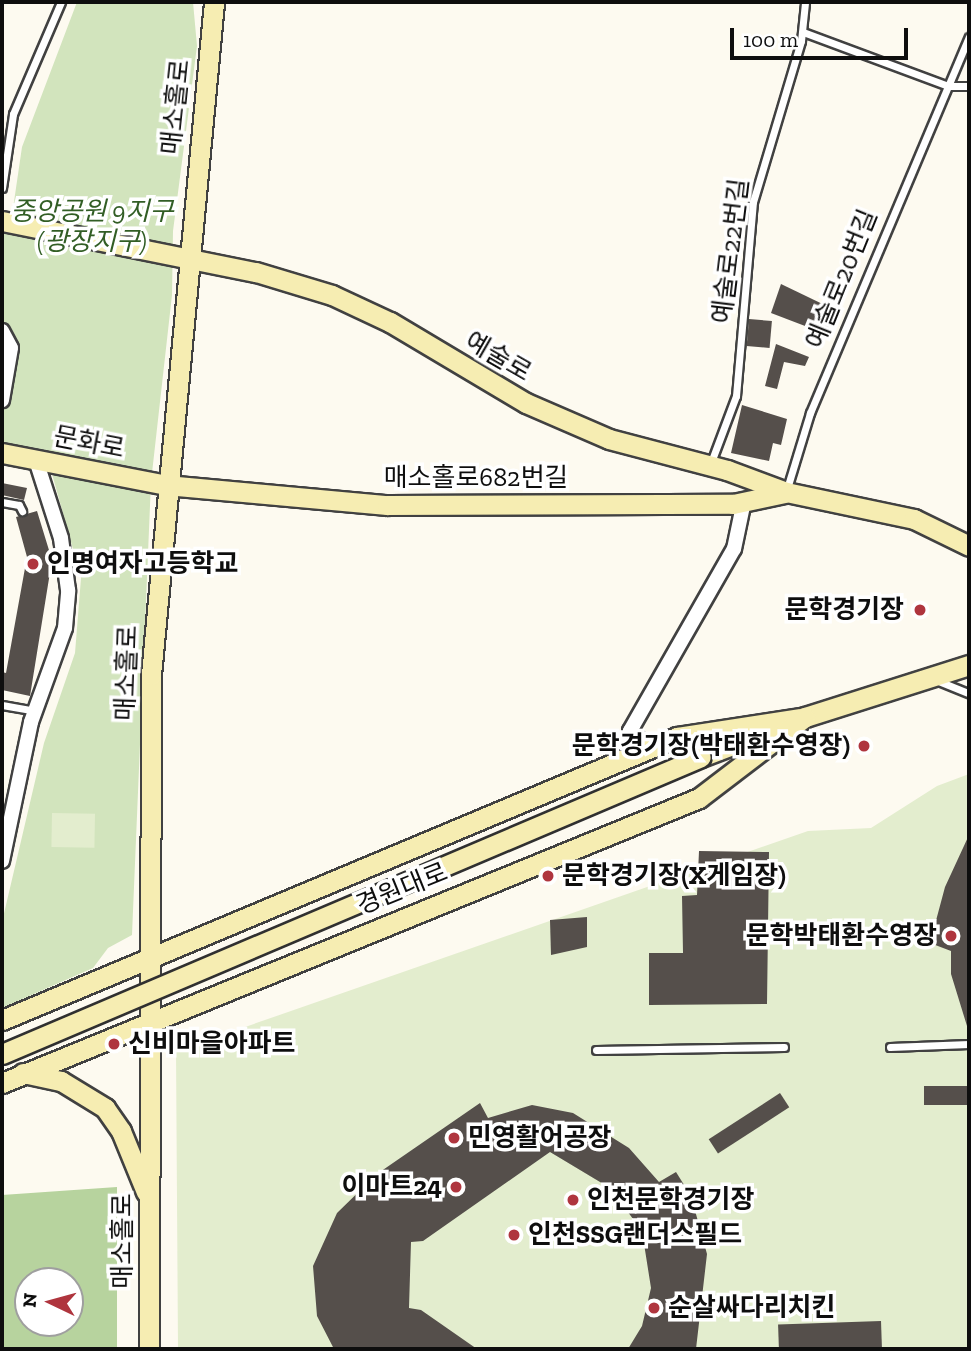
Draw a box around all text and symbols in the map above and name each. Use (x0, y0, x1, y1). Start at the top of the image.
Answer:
scale bar (733, 14, 912, 58)
text: 100 m (743, 27, 798, 52)
street label: 매소홀로 (155, 58, 197, 156)
street label: 예술로22번길 (707, 176, 755, 326)
park label: 중앙공원 9지구 (광장지구) (11, 196, 173, 258)
street label: 예술로20번길 (800, 205, 884, 353)
street label: 예술로 (459, 326, 537, 388)
street label: 문화로 (51, 421, 127, 465)
street label: 매소홀로682번길 (384, 462, 568, 494)
place label: 인명여자고등학교 (47, 548, 238, 580)
marker: 인명여자고등학교 (25, 556, 41, 572)
place label: 문학경기장 (784, 594, 904, 626)
marker: 문학경기장 (910, 600, 930, 620)
street label: 매소홀로 (110, 625, 144, 721)
place label: 문학경기장(박태환수영장) (572, 730, 850, 762)
marker: 문학경기장(박태환수영장) (856, 738, 872, 754)
street label: 경원대로 (352, 857, 452, 921)
place label: 문학경기장(X게임장) (562, 860, 786, 892)
marker: 문학경기장(X게임장) (540, 868, 556, 884)
place label: 문학박태환수영장 (746, 920, 937, 952)
marker: 문학박태환수영장 (943, 928, 959, 944)
place label: 신비마을아파트 (128, 1028, 295, 1060)
marker: 신비마을아파트 (106, 1036, 122, 1052)
place label: 민영활어공장 (468, 1122, 612, 1154)
marker: 민영활어공장 (446, 1130, 462, 1146)
place label: 이마트24 (341, 1171, 442, 1203)
marker: 이마트24 (448, 1179, 464, 1195)
place label: 인천문학경기장 (587, 1184, 754, 1216)
marker: 인천문학경기장 (565, 1192, 581, 1208)
street label: 매소홀로 (107, 1193, 139, 1289)
place label: 인천SSG랜더스필드 (528, 1219, 742, 1251)
marker: 인천SSG랜더스필드 (506, 1227, 522, 1243)
north arrow (14, 1267, 84, 1337)
text: N (17, 1292, 42, 1309)
place label: 순살싸다리치킨 (668, 1292, 835, 1324)
marker: 순살싸다리치킨 (646, 1300, 662, 1316)

